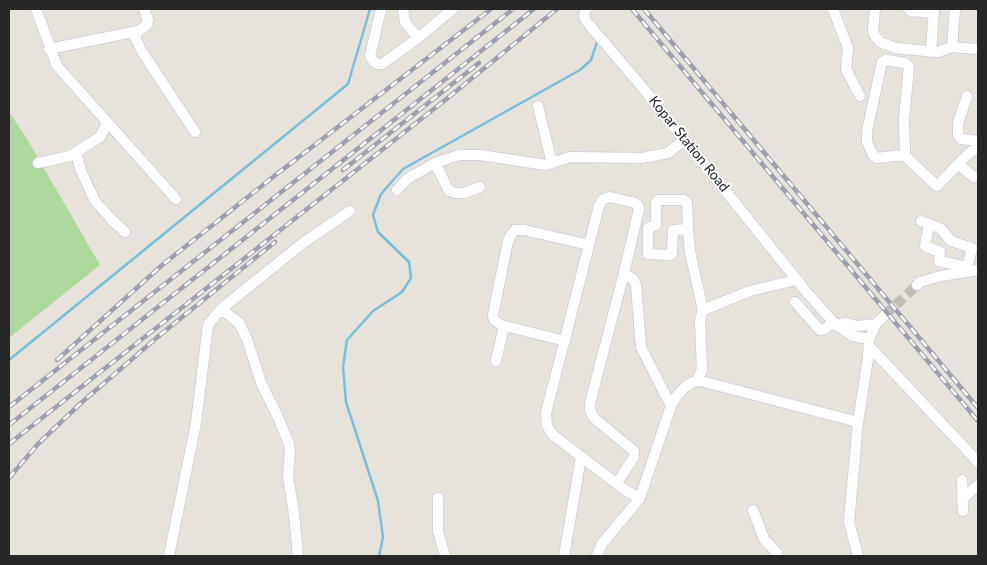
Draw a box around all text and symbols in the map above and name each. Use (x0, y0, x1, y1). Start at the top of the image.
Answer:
street label: Kopar Station Road (645, 93, 733, 195)

